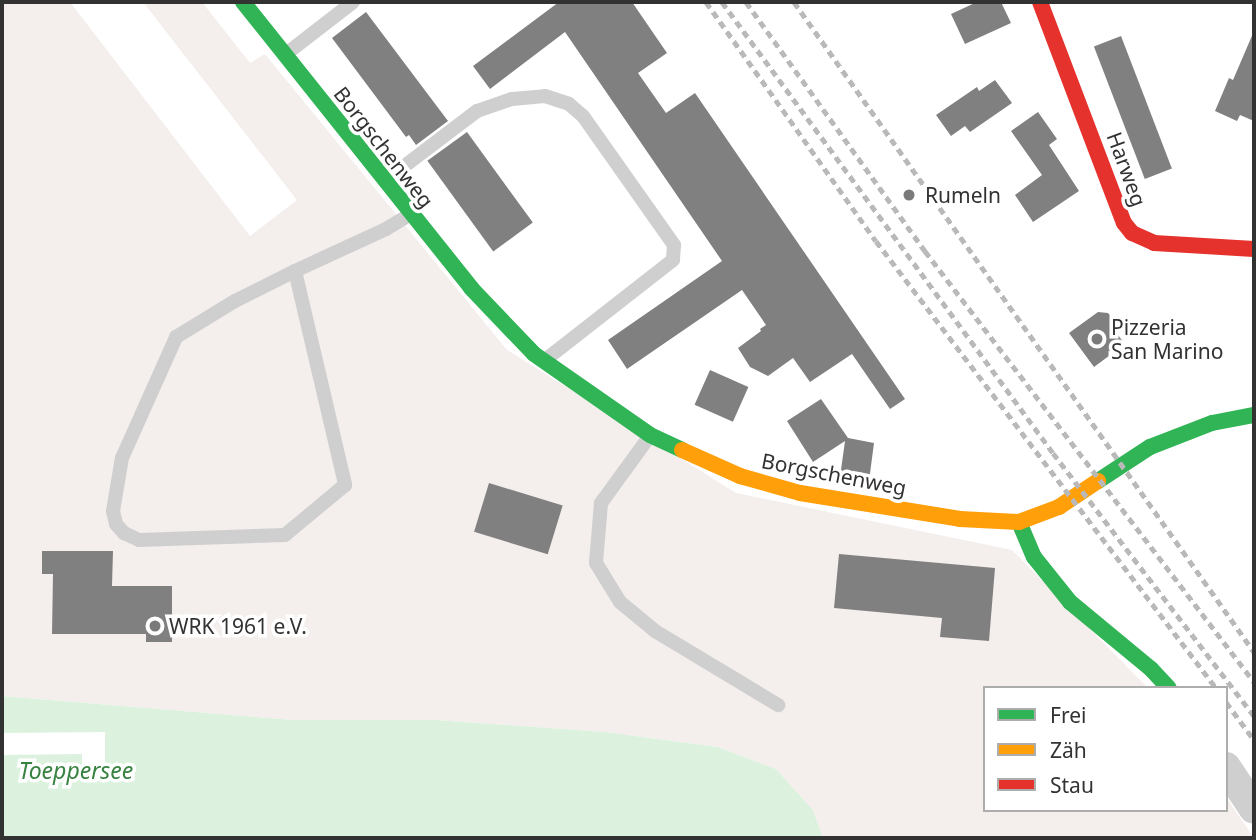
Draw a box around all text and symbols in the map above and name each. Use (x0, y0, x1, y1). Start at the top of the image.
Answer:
street label: Borgschenweg (329, 81, 439, 213)
street label: Harweg (1102, 128, 1152, 210)
place label: Rumeln (925, 182, 1001, 208)
marker: Rumeln (899, 185, 919, 205)
place label: Pizzeria San Marino (1111, 314, 1223, 364)
marker: Pizzeria San Marino (1089, 331, 1105, 347)
street label: Borgschenweg (759, 448, 909, 500)
place label: WRK 1961 e.V. (169, 613, 307, 639)
marker: WRK 1961 e.V. (147, 618, 163, 634)
legend (983, 686, 1228, 812)
text: Frei (1050, 701, 1086, 729)
text: Zäh (1050, 736, 1087, 764)
water label: Toeppersee (19, 756, 133, 784)
text: Stau (1050, 771, 1094, 799)

